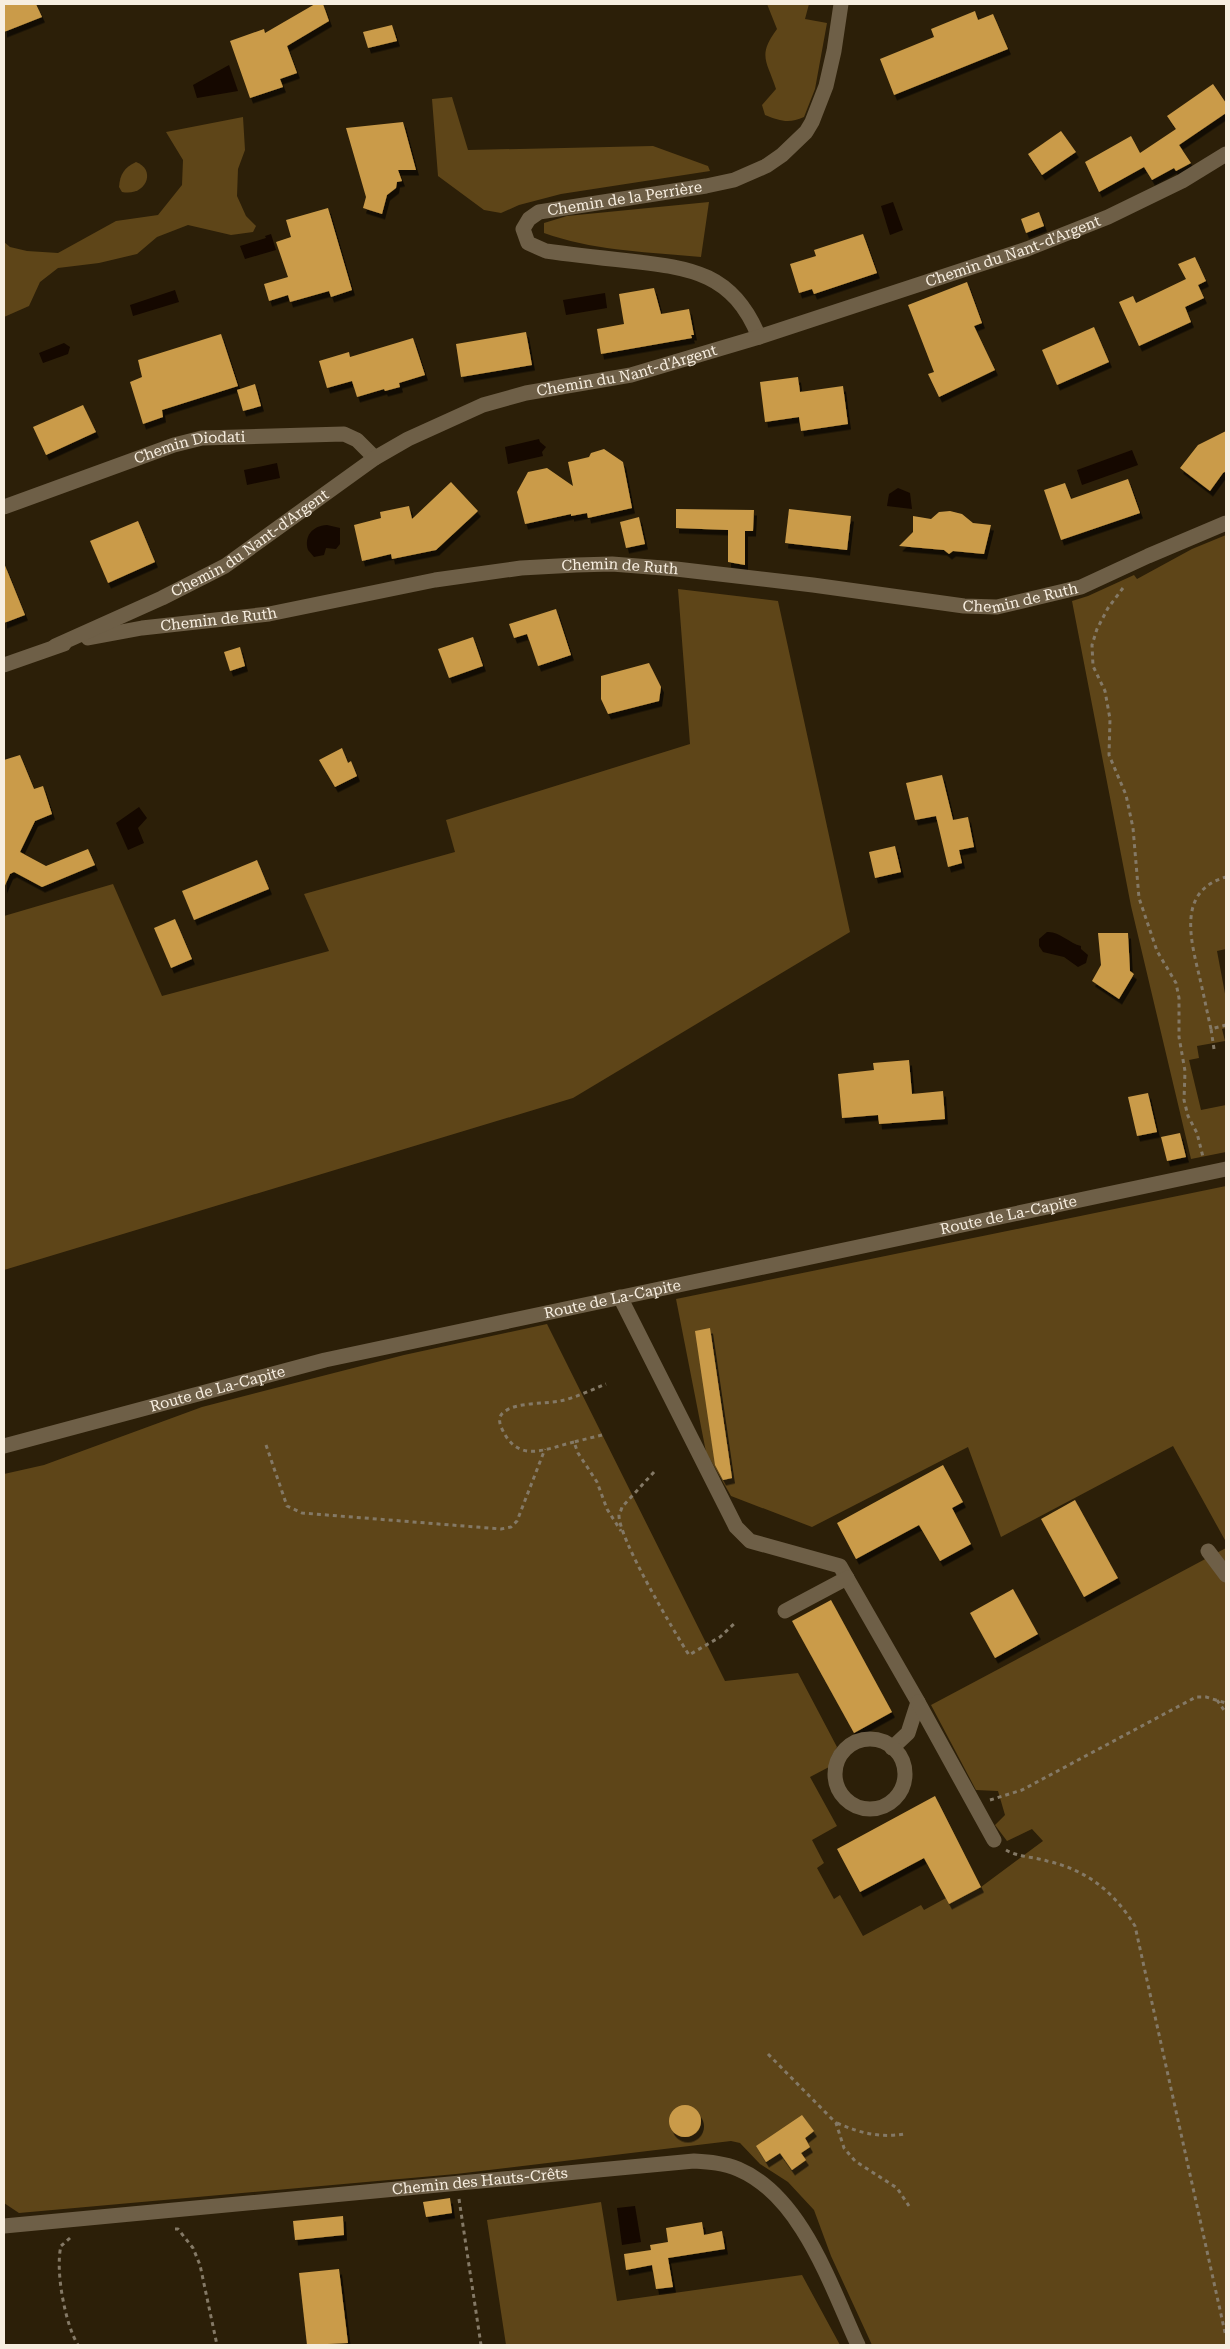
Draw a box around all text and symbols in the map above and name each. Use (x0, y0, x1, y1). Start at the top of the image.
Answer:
street label: Chemin de la Perrière (546, 178, 703, 220)
street label: Chemin du Nant-d'Argent (923, 212, 1104, 291)
street label: Chemin du Nant-d'Argent (535, 341, 719, 400)
street label: Chemin Diodati (131, 428, 246, 468)
street label: Chemin du Nant-d'Argent (168, 485, 332, 601)
street label: Chemin de Ruth (561, 555, 679, 578)
street label: Chemin de Ruth (962, 579, 1080, 617)
street label: Chemin de Ruth (159, 604, 279, 635)
street label: Route de La-Capite (938, 1192, 1079, 1238)
street label: Route de La-Capite (542, 1276, 682, 1322)
street label: Route de La-Capite (148, 1362, 287, 1416)
street label: Chemin des Hauts-Crêts (391, 2164, 569, 2198)

